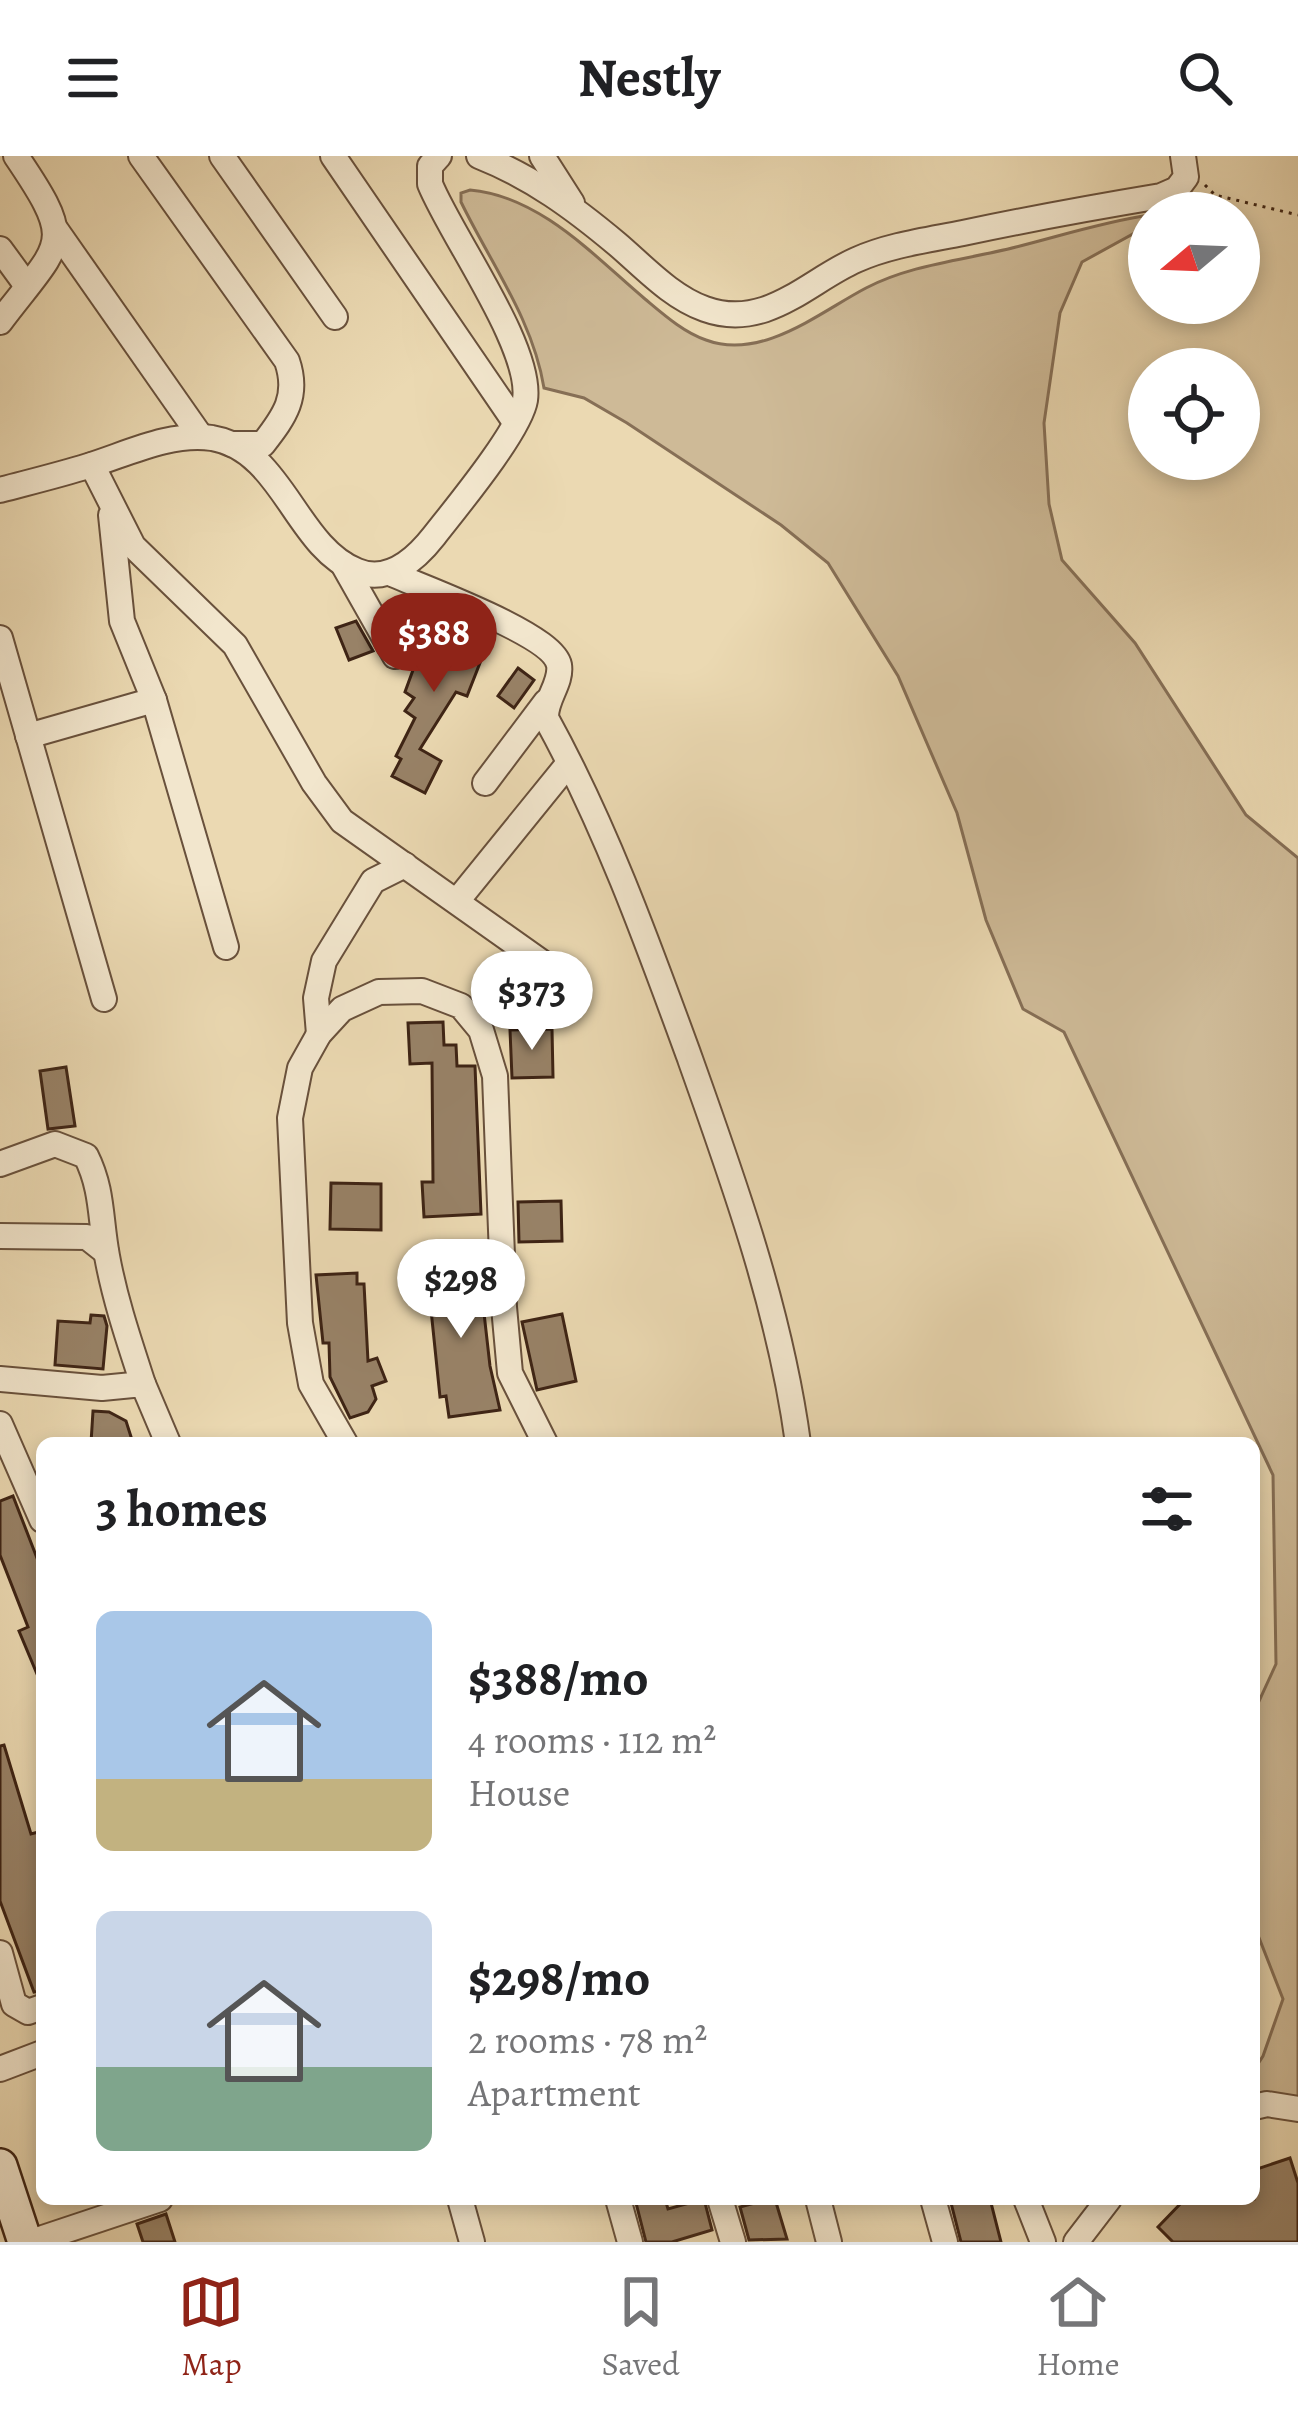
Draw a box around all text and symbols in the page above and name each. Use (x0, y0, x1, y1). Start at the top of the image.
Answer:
text: Nestly (578, 41, 720, 115)
icon: menu (60, 45, 126, 111)
icon: search (1172, 45, 1238, 111)
north arrow (1128, 192, 1260, 324)
map controls (1128, 192, 1260, 480)
button: locate (1128, 348, 1260, 480)
pin: $388 (363, 593, 505, 695)
text: $388 (398, 605, 470, 658)
pin: $373 (461, 951, 603, 1053)
text: $373 (498, 963, 566, 1016)
pin: $298 (390, 1239, 532, 1341)
text: $298 (424, 1251, 498, 1304)
text: 3 homes (96, 1474, 268, 1544)
icon: filters (1134, 1476, 1200, 1542)
text: $388/mo (468, 1643, 649, 1713)
icon: home (192, 1659, 336, 1803)
text: 4 rooms · 112 m² (468, 1713, 716, 1766)
text: House (468, 1766, 570, 1819)
text: $298/mo (468, 1943, 650, 2013)
icon: home (192, 1959, 336, 2103)
text: 2 rooms · 78 m² (468, 2013, 707, 2066)
text: Apartment (468, 2066, 641, 2119)
tab: Map (178, 2269, 244, 2386)
tab: Saved (601, 2269, 680, 2386)
tab: Home (1037, 2269, 1120, 2386)

